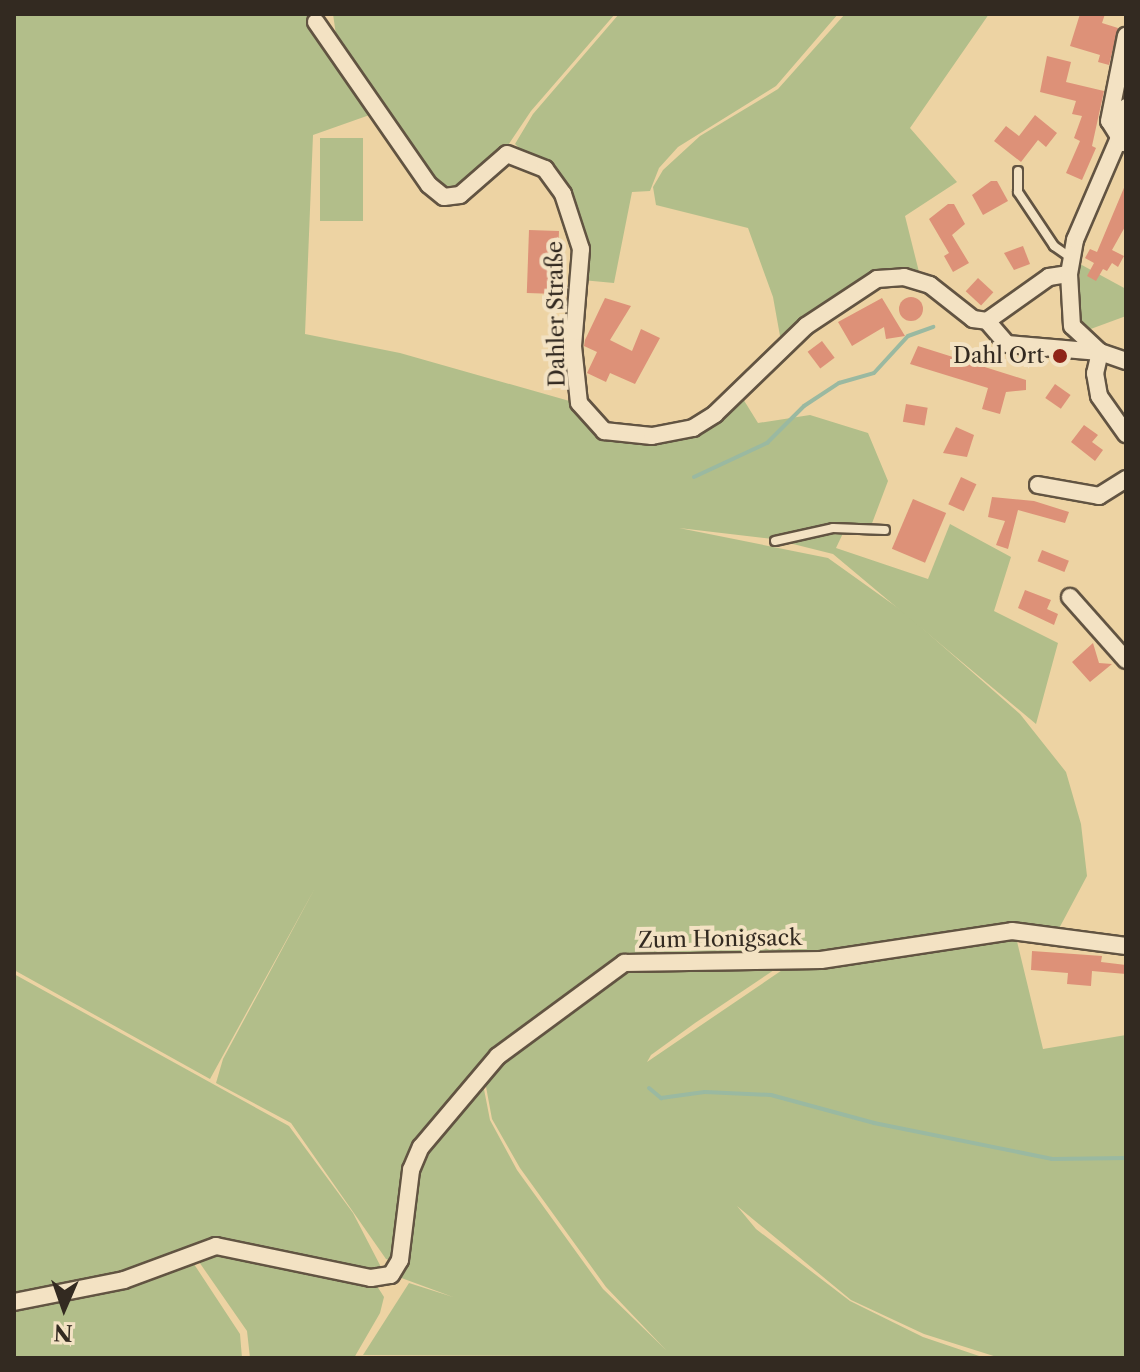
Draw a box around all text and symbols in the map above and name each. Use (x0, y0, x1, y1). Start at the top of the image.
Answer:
street label: Dahler Straße (542, 241, 570, 387)
place label: Dahl Ort (953, 343, 1044, 369)
marker: Dahl Ort (1051, 347, 1069, 365)
street label: Zum Honigsack (638, 924, 802, 954)
north arrow (24, 1268, 104, 1348)
text: N (53, 1319, 73, 1346)

